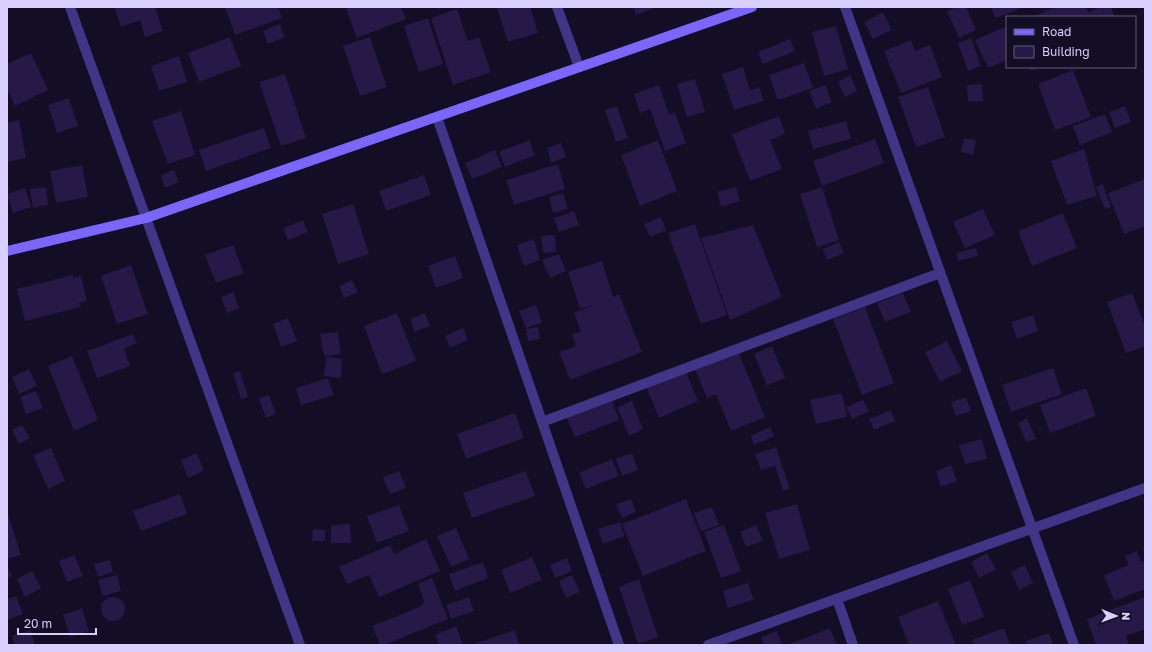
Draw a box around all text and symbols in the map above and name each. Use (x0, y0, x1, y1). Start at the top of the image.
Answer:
legend (1006, 16, 1136, 68)
text: Road (1042, 24, 1071, 39)
text: Building (1042, 44, 1090, 59)
north arrow (1096, 596, 1136, 636)
scale bar (18, 610, 96, 636)
text: N (1120, 612, 1133, 620)
text: 20 m (24, 616, 52, 631)

